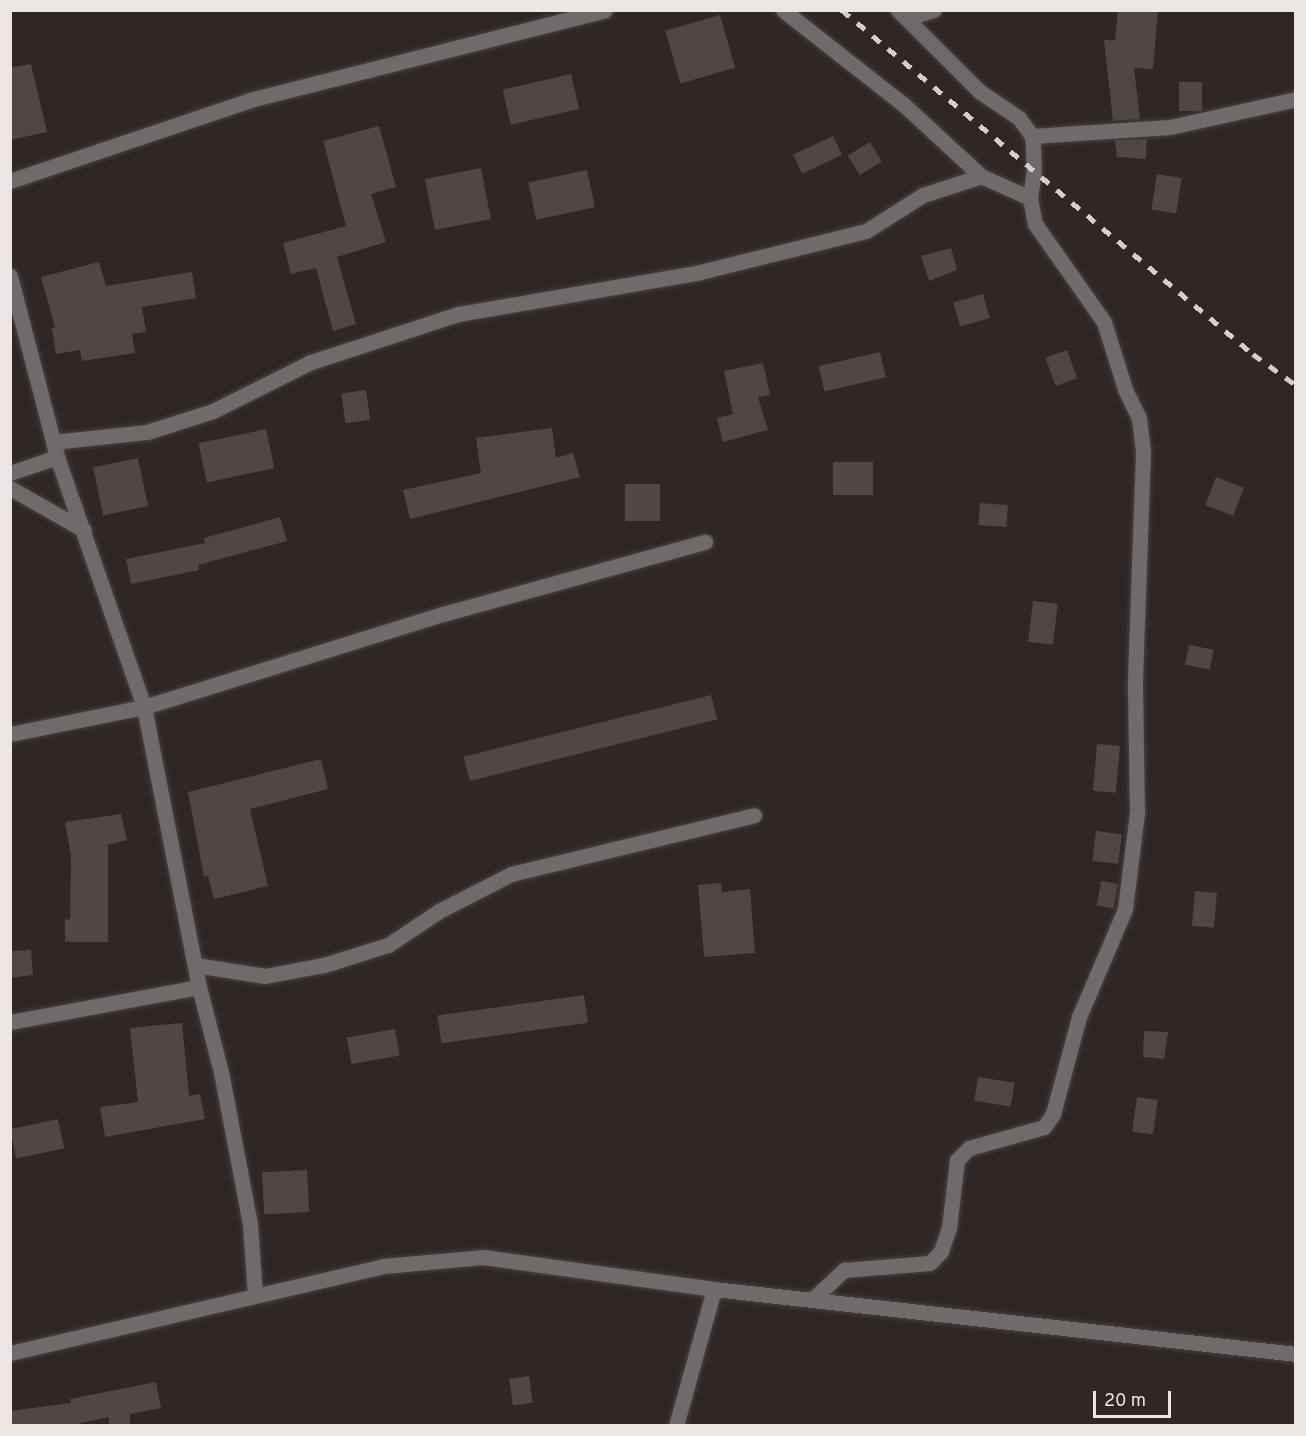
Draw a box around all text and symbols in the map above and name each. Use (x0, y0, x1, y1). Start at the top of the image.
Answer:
scale bar (1096, 1379, 1174, 1417)
text: 20 m (1104, 1390, 1146, 1413)

